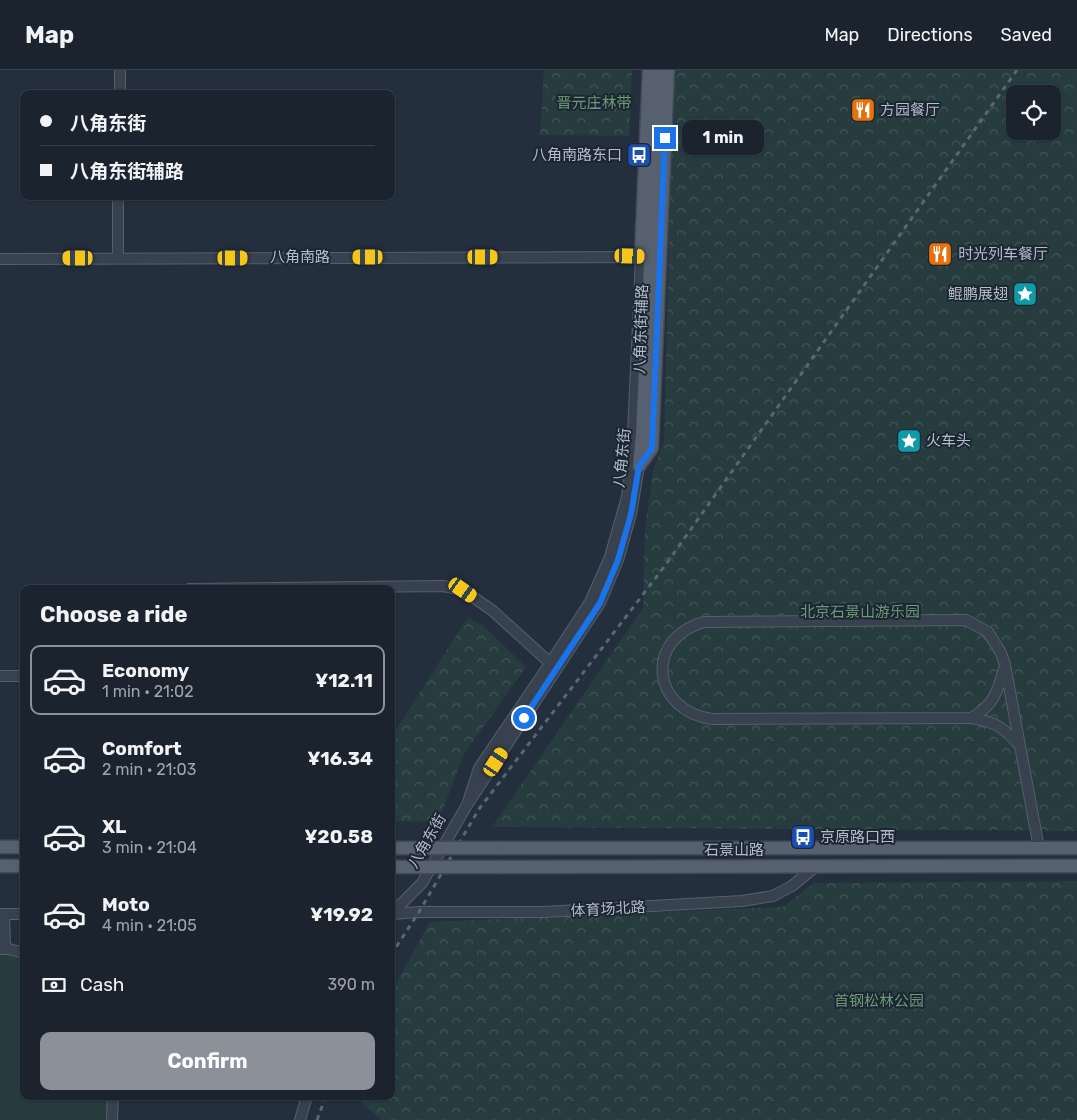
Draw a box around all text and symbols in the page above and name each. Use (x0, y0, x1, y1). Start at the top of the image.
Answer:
text: Map (25, 21, 74, 49)
text: Map (824, 24, 859, 46)
text: Directions (887, 24, 973, 46)
text: Saved (1001, 24, 1052, 46)
map controls (1006, 85, 1061, 140)
button: locate (1006, 85, 1061, 140)
park label: 晋元庄林带 (556, 94, 632, 112)
restaurant icon: 方园餐厅 (850, 97, 876, 123)
place label: 方园餐厅 (880, 101, 940, 119)
text: 八角东街 (70, 112, 146, 135)
callout: 1 min (682, 120, 765, 156)
route end (654, 127, 676, 149)
text: 1 min (703, 128, 743, 147)
bus stop icon: 八角南路东口 (626, 142, 652, 168)
place label: 八角南路东口 (532, 146, 622, 164)
text: 八角东街辅路 (70, 160, 184, 183)
restaurant icon: 时光列车餐厅 (927, 241, 953, 267)
place label: 时光列车餐厅 (958, 245, 1048, 263)
street label: 八角南路 (270, 248, 330, 266)
car (614, 248, 645, 264)
car (353, 250, 383, 265)
car (468, 250, 498, 265)
car (63, 251, 93, 266)
car (218, 251, 248, 266)
place icon: 鲲鹏展翅 (1012, 281, 1038, 307)
street label: 八角东街辅路 (630, 284, 652, 374)
place label: 鲲鹏展翅 (948, 285, 1008, 303)
street label: 八角东街 (610, 427, 634, 489)
place icon: 火车头 (896, 428, 922, 454)
place label: 火车头 (926, 432, 971, 450)
car (446, 575, 479, 605)
text: Choose a ride (40, 601, 187, 628)
park label: 北京石景山游乐园 (800, 603, 920, 621)
icon: car (42, 658, 87, 703)
text: Economy (102, 659, 189, 682)
text: ¥12.11 (315, 669, 373, 692)
text: 1 min · 21:02 (102, 682, 194, 701)
route start (513, 707, 535, 729)
icon: car (42, 736, 87, 781)
text: Comfort (102, 737, 182, 760)
car (481, 745, 510, 779)
text: ¥16.34 (307, 747, 373, 770)
text: 2 min · 21:03 (102, 760, 196, 779)
street label: 八角东街 (404, 811, 450, 871)
icon: car (42, 814, 87, 859)
text: XL (102, 815, 126, 838)
bus stop icon: 京原路口西 (790, 824, 816, 850)
text: ¥20.58 (304, 825, 373, 848)
place label: 京原路口西 (820, 828, 895, 846)
text: 3 min · 21:04 (102, 838, 197, 857)
street label: 石景山路 (704, 841, 764, 859)
icon: car (42, 892, 87, 937)
text: Moto (102, 893, 150, 916)
street label: 体育场北路 (570, 898, 646, 920)
text: ¥19.92 (310, 903, 373, 926)
text: 4 min · 21:05 (102, 916, 197, 935)
icon: cash (40, 971, 68, 999)
text: Cash (80, 973, 124, 996)
text: 390 m (328, 975, 375, 994)
park label: 首钢松林公园 (834, 992, 924, 1010)
button: Confirm (40, 1032, 375, 1090)

